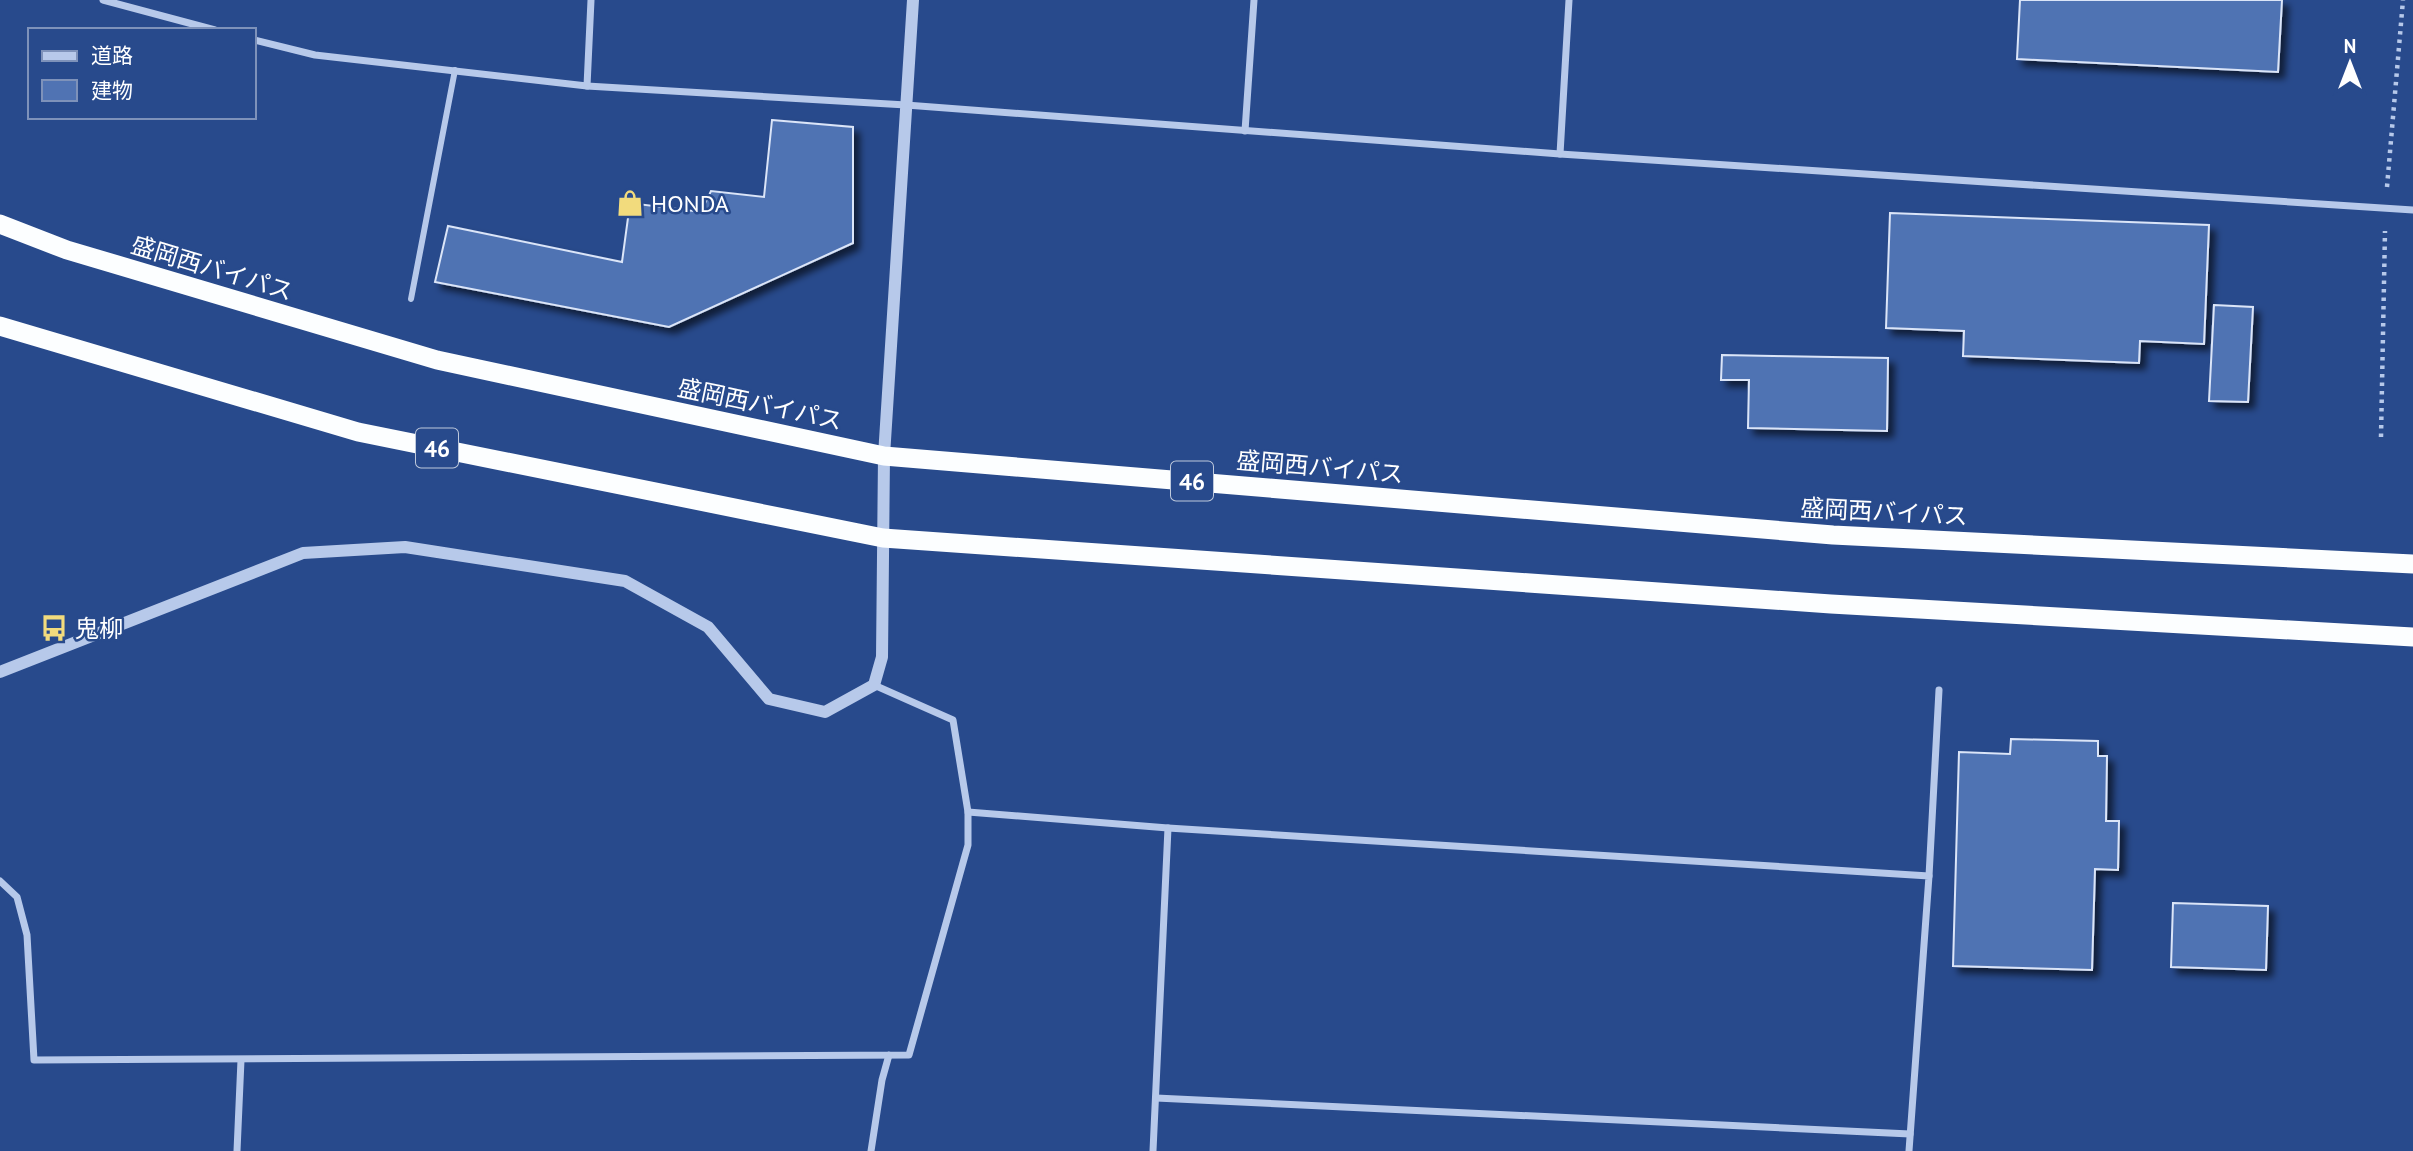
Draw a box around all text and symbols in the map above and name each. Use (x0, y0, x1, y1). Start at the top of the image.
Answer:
legend (28, 28, 256, 119)
north arrow (2315, 28, 2385, 98)
text: N (2344, 34, 2356, 58)
text: 道路 (91, 42, 133, 69)
text: 建物 (91, 77, 133, 104)
shop icon: HONDA (615, 188, 645, 218)
place label: HONDA (651, 188, 729, 219)
street label: 盛岡西バイパス (127, 229, 297, 307)
street label: 盛岡西バイパス (675, 371, 845, 437)
road number: 46 (416, 428, 458, 468)
street label: 盛岡西バイパス (1235, 444, 1405, 490)
road number: 46 (1171, 461, 1213, 500)
street label: 盛岡西バイパス (1800, 492, 1968, 532)
bus stop icon: 鬼柳 (39, 613, 69, 643)
place label: 鬼柳 (75, 613, 123, 644)

